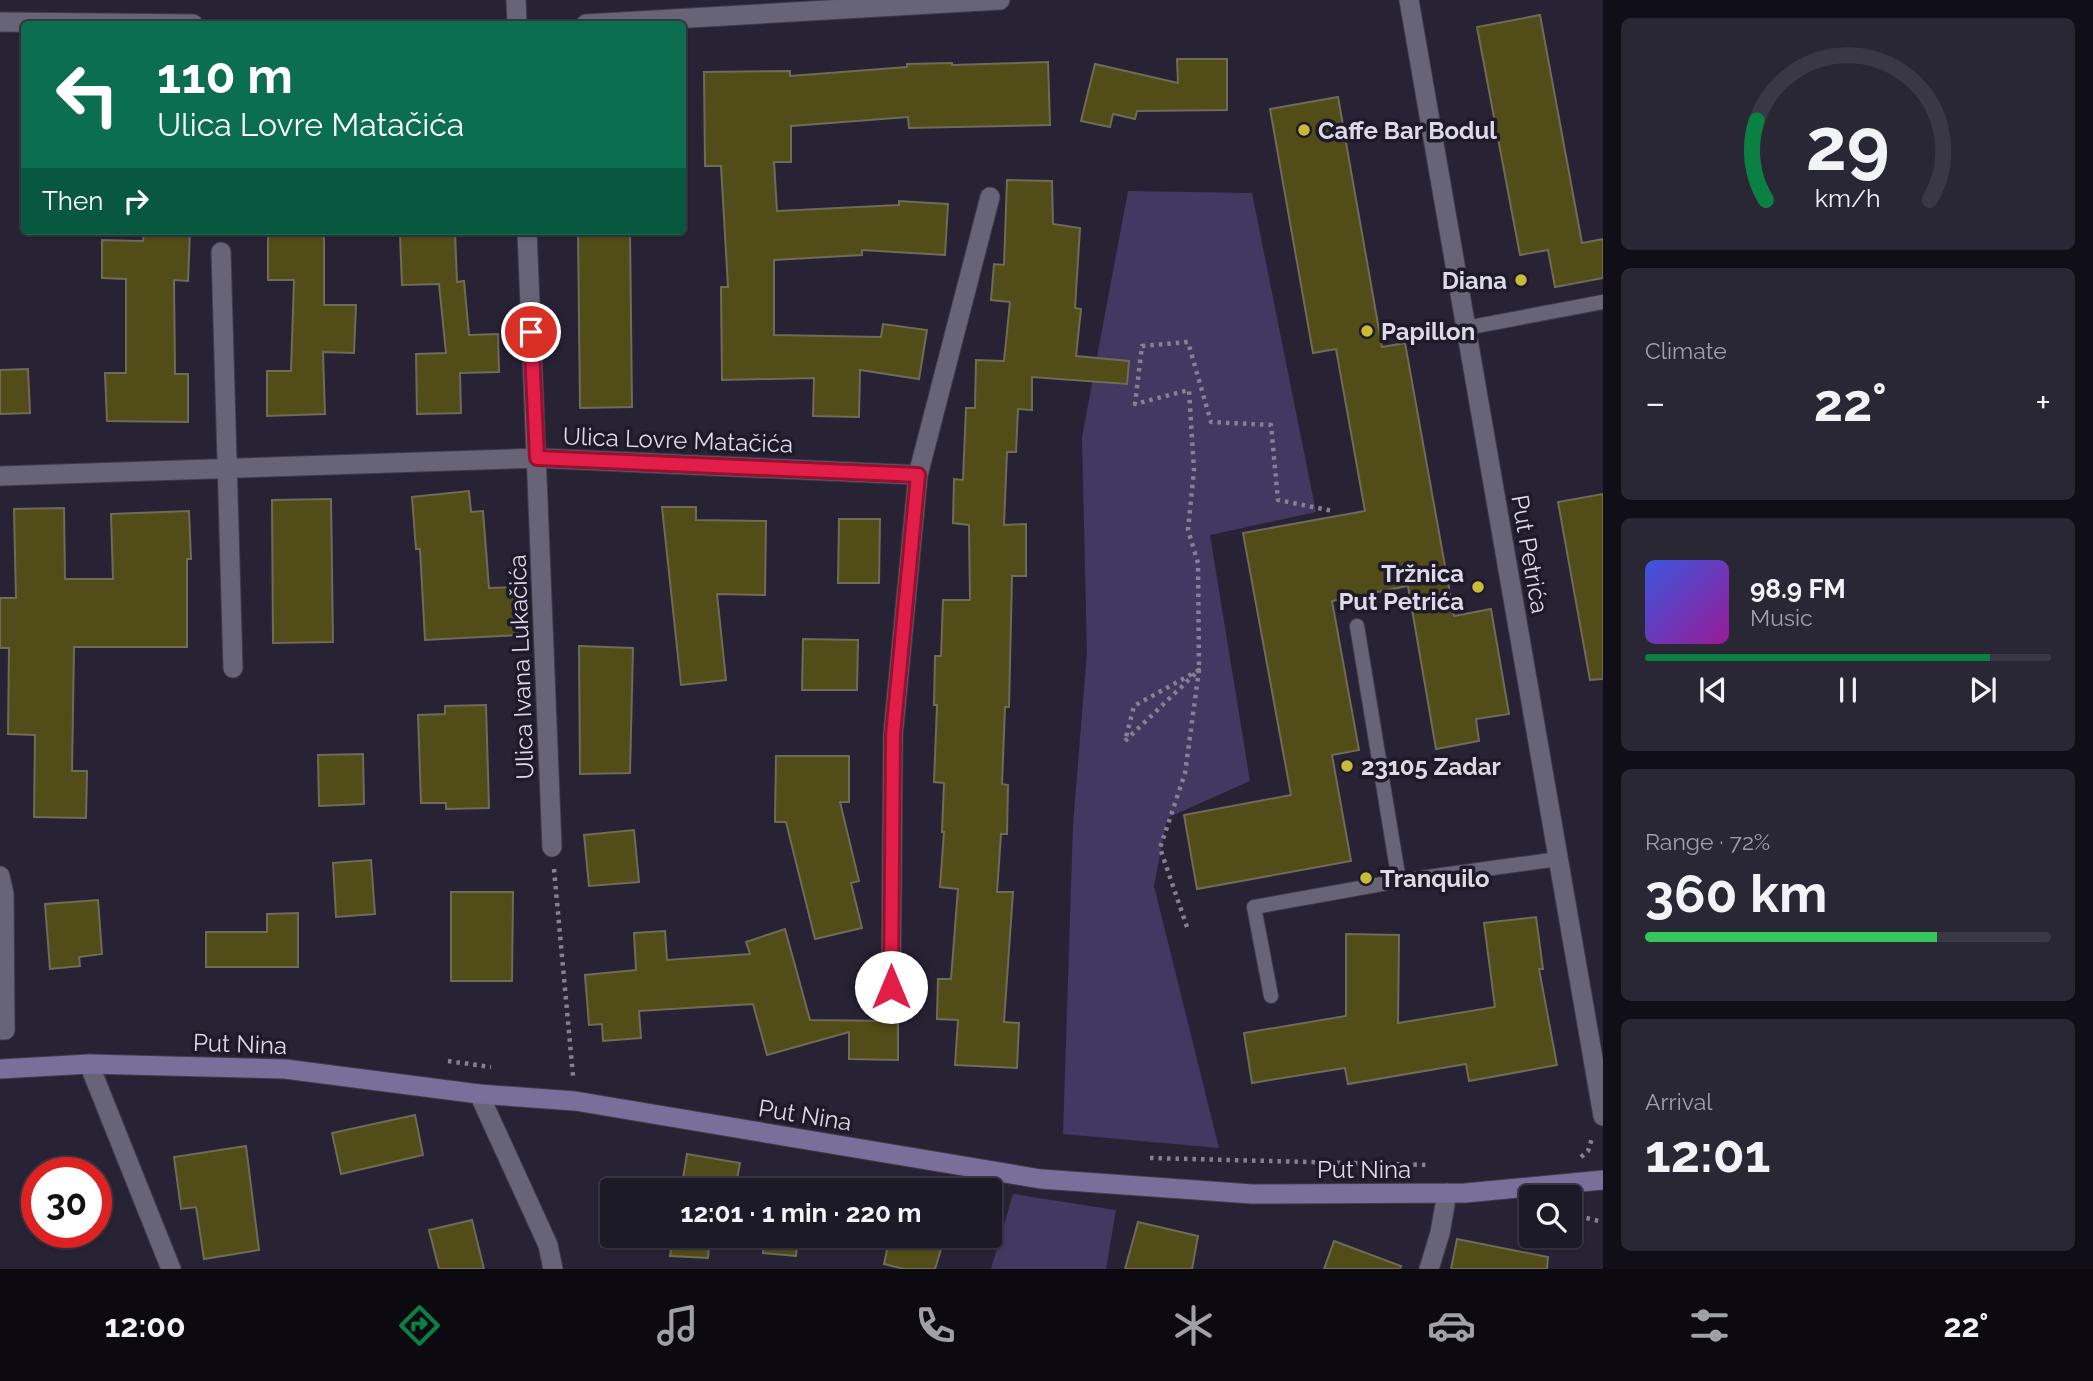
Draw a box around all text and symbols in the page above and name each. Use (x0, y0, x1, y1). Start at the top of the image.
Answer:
text: 110 m (157, 47, 293, 104)
icon: left (42, 49, 133, 140)
text: 29 (1806, 102, 1890, 187)
text: Ulica Lovre Matačića (157, 106, 464, 143)
place label: Caffe Bar Bodul (1318, 116, 1497, 145)
marker: Caffe Bar Bodul (1296, 122, 1312, 138)
icon: right (117, 182, 155, 220)
text: km/h (1815, 183, 1881, 213)
text: Then (42, 186, 103, 216)
place label: Diana (1442, 266, 1507, 295)
marker: Diana (1513, 272, 1529, 288)
pin (501, 302, 561, 362)
icon: arrive (512, 313, 550, 351)
place label: Papillon (1381, 317, 1475, 346)
marker: Papillon (1359, 323, 1375, 339)
text: Climate (1645, 337, 1727, 364)
text: 22° (1814, 372, 1887, 433)
text: − (1645, 380, 1665, 425)
text: + (2035, 380, 2051, 425)
street label: Ulica Lovre Matačića (562, 421, 794, 459)
street label: Put Petrića (1505, 492, 1555, 616)
street label: Ulica Ivana Lukačića (503, 554, 539, 780)
place label: Tržnica Put Petrića (1338, 559, 1464, 616)
text: 98.9 FM (1750, 574, 1846, 604)
marker: Tržnica Put Petrića (1470, 579, 1486, 595)
text: Music (1750, 604, 1813, 631)
icon: previous (1694, 671, 1732, 709)
icon: pause (1829, 671, 1867, 709)
icon: next (1964, 671, 2002, 709)
place label: 23105 Zadar (1361, 752, 1501, 781)
marker: 23105 Zadar (1339, 758, 1355, 774)
text: Range · 72% (1645, 828, 1770, 855)
text: 360 km (1645, 863, 1827, 924)
place label: Tranquilo (1380, 864, 1489, 893)
marker: Tranquilo (1358, 870, 1374, 886)
position arrow (854, 950, 928, 1024)
street label: Put Nina (192, 1028, 288, 1060)
text: Arrival (1645, 1088, 1712, 1115)
street label: Put Nina (756, 1093, 854, 1137)
text: 12:01 (1645, 1123, 1770, 1184)
street label: Put Nina (1317, 1155, 1411, 1184)
speed limit sign: 30 (21, 1157, 112, 1248)
map controls (1519, 1185, 1582, 1248)
button: search (1519, 1185, 1582, 1248)
text: 12:01 · 1 min · 220 m (681, 1198, 921, 1228)
icon: directions (395, 1301, 444, 1350)
icon: music (653, 1301, 702, 1350)
icon: phone (911, 1301, 960, 1350)
icon: climate (1169, 1301, 1218, 1350)
icon: car (1427, 1301, 1476, 1350)
icon: filters (1685, 1301, 1734, 1350)
text: 12:00 (105, 1307, 186, 1344)
text: 22° (1943, 1307, 1988, 1344)

